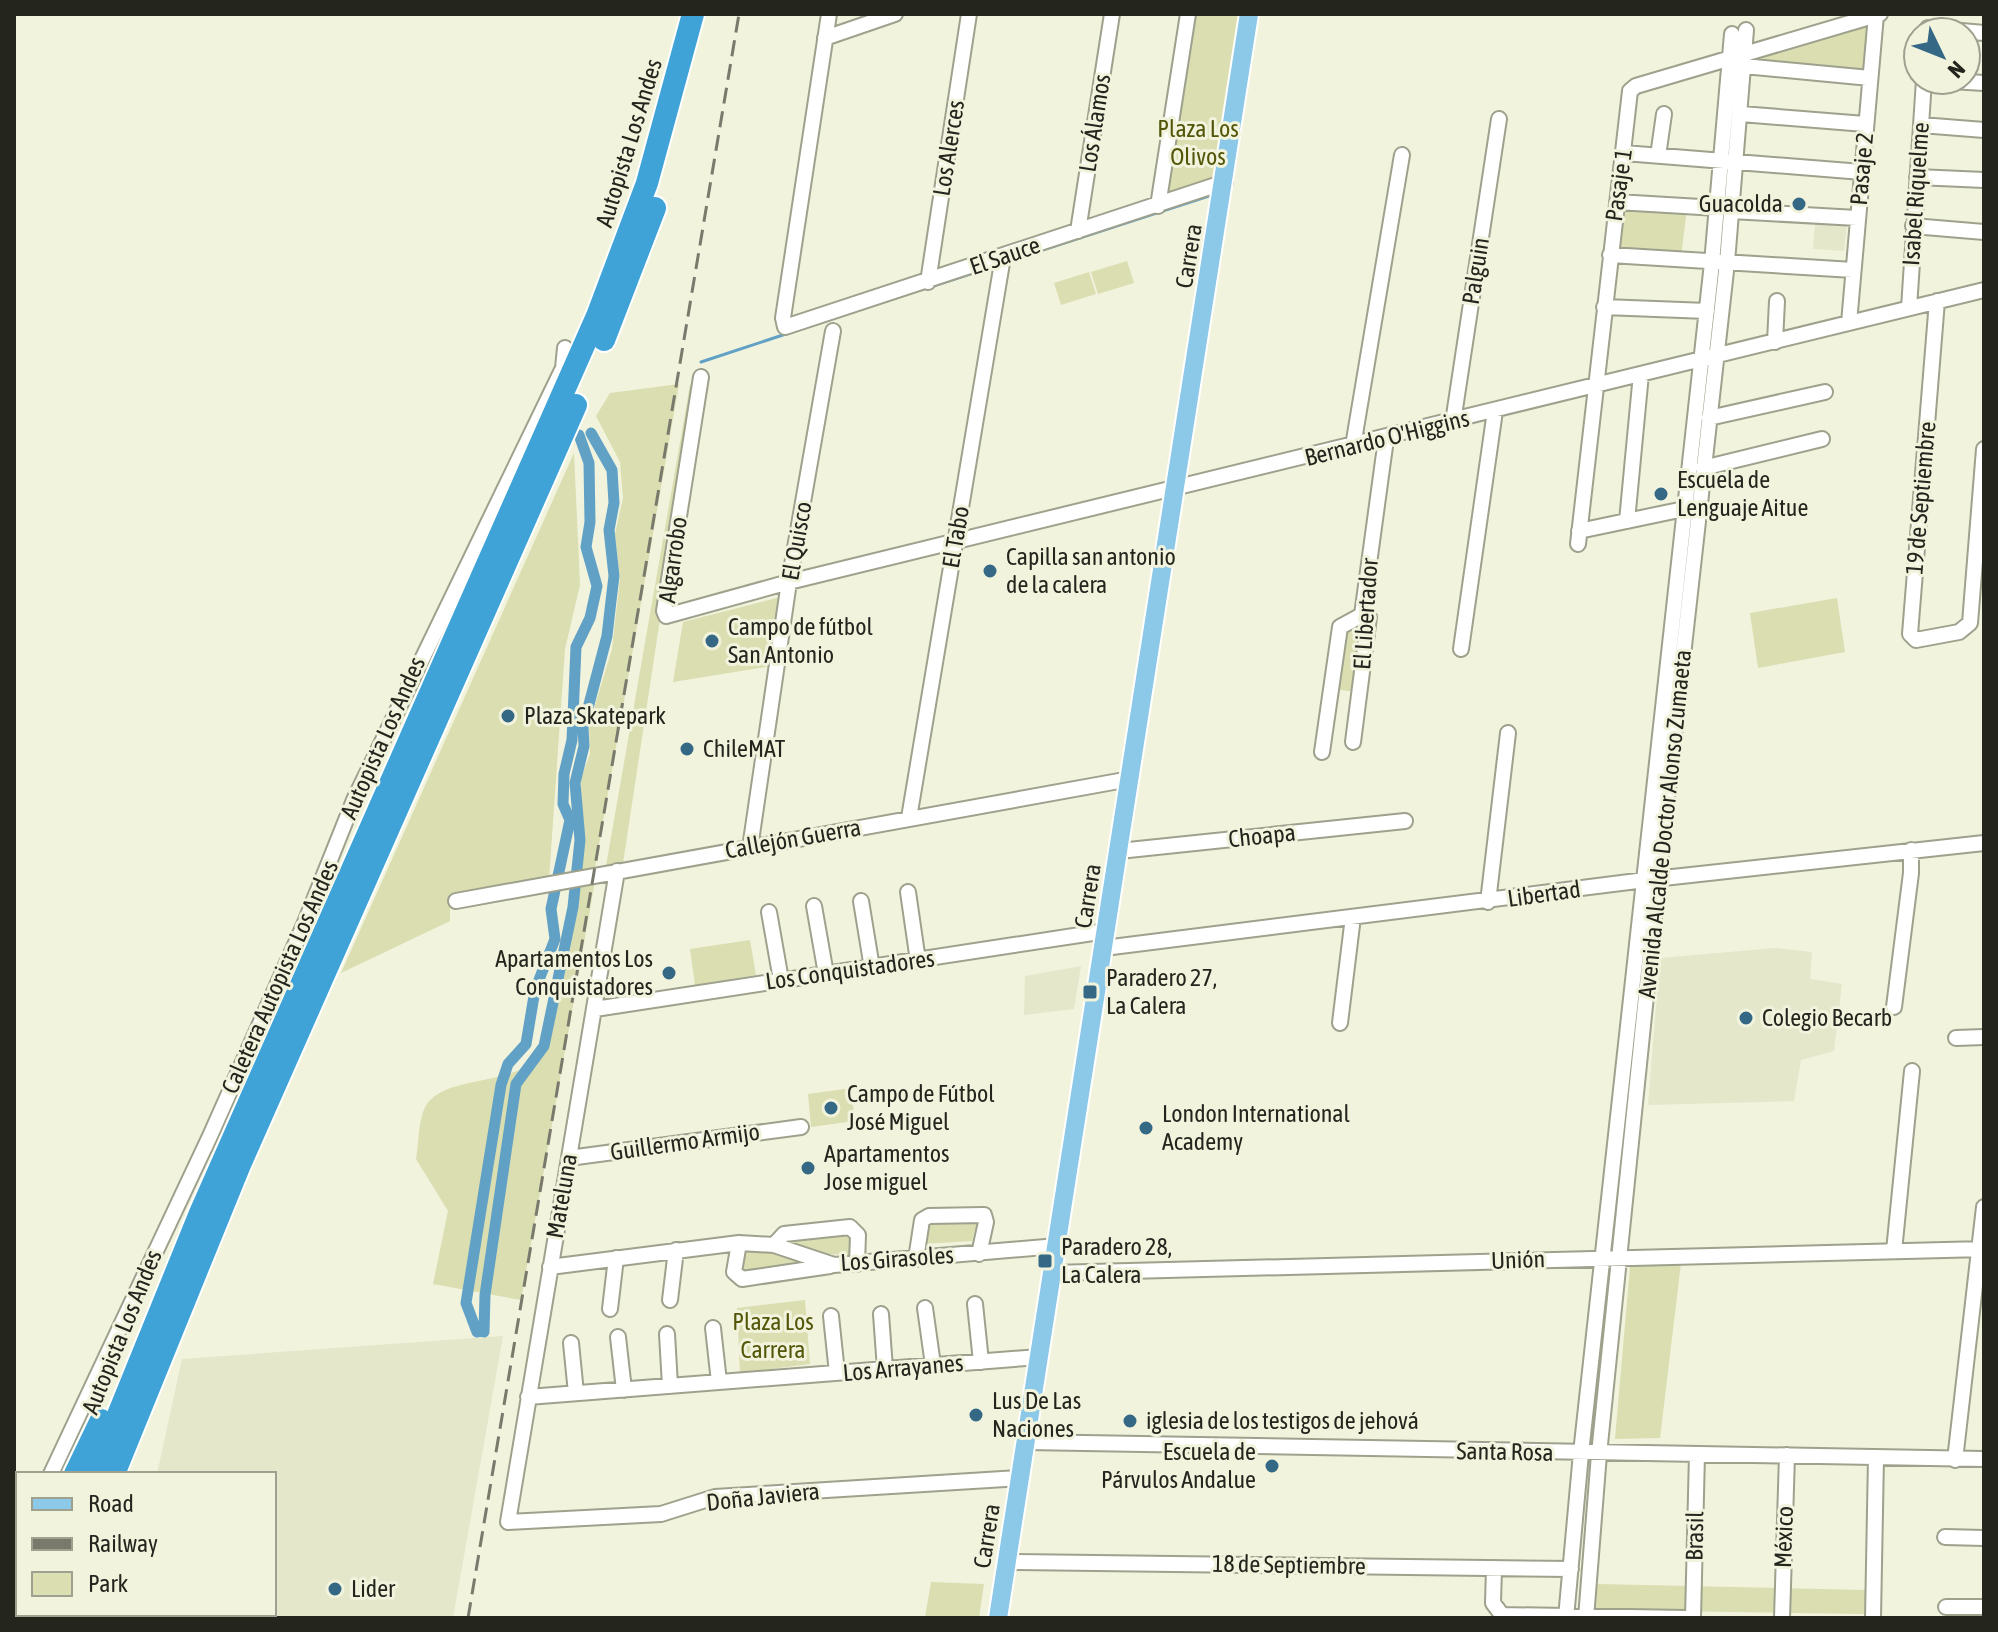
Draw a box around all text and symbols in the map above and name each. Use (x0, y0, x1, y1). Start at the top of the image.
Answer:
north arrow (1902, 16, 1982, 96)
street label: Autopista Los Andes (590, 55, 667, 230)
text: N (1943, 56, 1971, 83)
street label: Los Álamos (1073, 72, 1116, 174)
street label: Los Alerces (928, 98, 969, 198)
park label: Plaza Los Olivos (1157, 115, 1239, 170)
street label: Isabel Riquelme (1897, 121, 1934, 267)
street label: Pasaje 2 (1845, 131, 1878, 207)
street label: Pasaje 1 (1600, 147, 1637, 223)
place label: Guacolda (1699, 190, 1783, 217)
marker: Guacolda (1790, 195, 1808, 213)
street label: Carrera (1170, 222, 1207, 290)
street label: El Sauce (966, 231, 1044, 280)
street label: Palguin (1457, 235, 1494, 306)
street label: Bernardo O'Higgins (1302, 404, 1472, 471)
street label: 19 de Septiembre (1900, 420, 1941, 576)
place label: Escuela de Lenguaje Aitue (1677, 466, 1808, 521)
marker: Escuela de Lenguaje Aitue (1652, 485, 1670, 503)
street label: El Quisco (776, 499, 817, 582)
street label: El Tabo (937, 504, 974, 570)
street label: Algarrobo (653, 515, 692, 605)
place label: Capilla san antonio de la calera (1006, 543, 1176, 598)
street label: El Libertador (1348, 556, 1383, 671)
marker: Capilla san antonio de la calera (981, 562, 999, 580)
place label: Campo de fútbol San Antonio (728, 613, 874, 668)
marker: Campo de fútbol San Antonio (703, 632, 721, 650)
street label: Avenida Alcalde Doctor Alonso Zumaeta (1633, 648, 1696, 1000)
street label: Autopista Los Andes (335, 653, 430, 823)
place label: Plaza Skatepark (524, 702, 666, 729)
marker: Plaza Skatepark (499, 707, 517, 725)
place label: ChileMAT (703, 735, 786, 762)
marker: ChileMAT (678, 740, 696, 758)
street label: Callejón Guerra (723, 813, 863, 864)
street label: Choapa (1227, 819, 1297, 852)
street label: Caletera Autopista Los Andes (216, 856, 343, 1097)
street label: Carrera (1069, 862, 1106, 930)
street label: Libertad (1506, 875, 1582, 912)
street label: Los Conquistadores (764, 944, 936, 995)
place label: Apartamentos Los Conquistadores (495, 945, 653, 1000)
marker: Apartamentos Los Conquistadores (660, 964, 678, 982)
place label: Paradero 27, La Calera (1106, 964, 1217, 1019)
marker: Paradero 27, La Calera (1081, 983, 1099, 1001)
place label: Colegio Becarb (1762, 1004, 1892, 1031)
marker: Colegio Becarb (1737, 1009, 1755, 1027)
place label: Campo de Fútbol José Miguel (847, 1080, 995, 1135)
marker: Campo de Fútbol José Miguel (822, 1099, 840, 1117)
place label: London International Academy (1162, 1100, 1351, 1155)
street label: Guillermo Armijo (608, 1118, 761, 1165)
marker: London International Academy (1137, 1119, 1155, 1137)
place label: Apartamentos Jose miguel (824, 1140, 949, 1195)
street label: Mateluna (541, 1151, 582, 1240)
marker: Apartamentos Jose miguel (799, 1159, 817, 1177)
place label: Paradero 28, La Calera (1061, 1233, 1172, 1288)
street label: Los Girasoles (839, 1241, 955, 1276)
street label: Unión (1490, 1245, 1546, 1274)
street label: Autopista Los Andes (76, 1246, 167, 1418)
marker: Paradero 28, La Calera (1036, 1252, 1054, 1270)
park label: Plaza Los Carrera (732, 1308, 814, 1363)
street label: Los Arrayanes (842, 1349, 964, 1386)
place label: Lus De Las Naciones (992, 1387, 1081, 1442)
marker: Lus De Las Naciones (967, 1406, 985, 1424)
place label: iglesia de los testigos de jehová (1146, 1407, 1419, 1434)
marker: iglesia de los testigos de jehová (1121, 1412, 1139, 1430)
street label: Santa Rosa (1456, 1437, 1554, 1466)
place label: Escuela de Párvulos Andalue (1101, 1438, 1256, 1493)
marker: Escuela de Párvulos Andalue (1263, 1457, 1281, 1475)
legend (16, 1472, 276, 1616)
street label: Doña Javiera (705, 1477, 821, 1516)
text: Road (88, 1490, 134, 1517)
street label: Carrera (968, 1502, 1005, 1570)
street label: México (1769, 1505, 1798, 1568)
street label: Brasil (1681, 1510, 1708, 1561)
text: Railway (88, 1530, 158, 1557)
street label: 18 de Septiembre (1212, 1550, 1366, 1579)
text: Park (88, 1570, 129, 1597)
place label: Lider (351, 1575, 396, 1602)
marker: Lider (326, 1580, 344, 1598)

